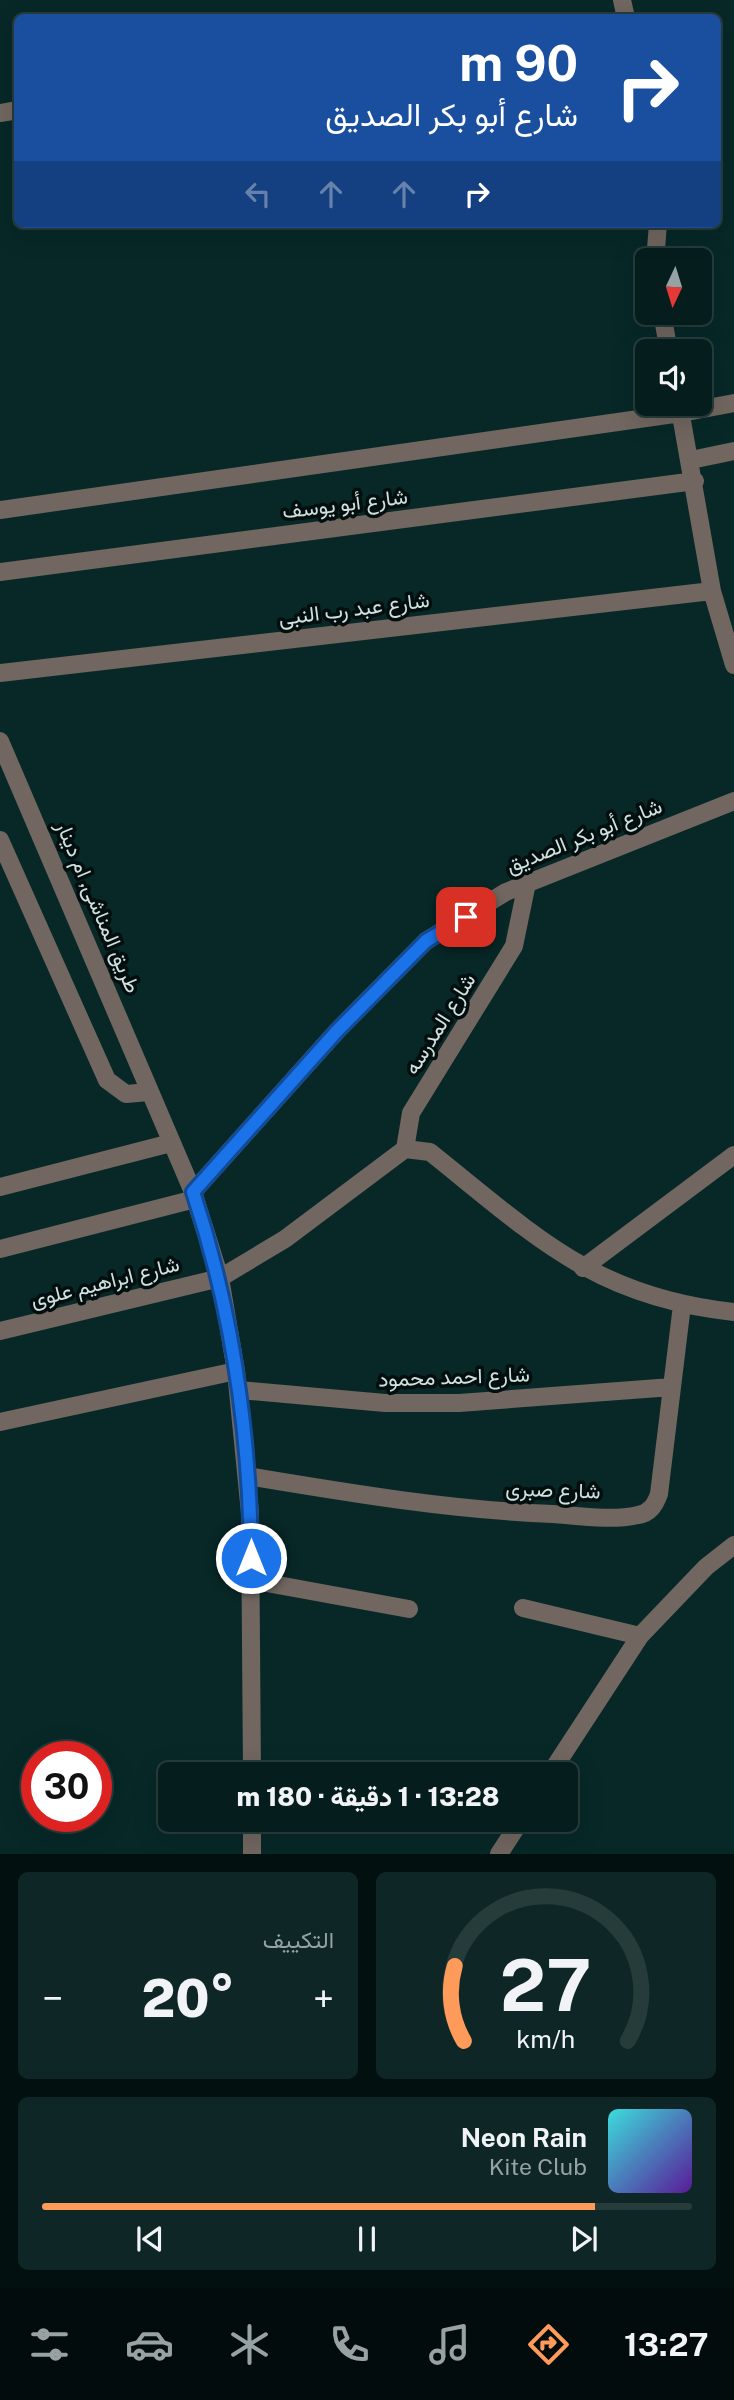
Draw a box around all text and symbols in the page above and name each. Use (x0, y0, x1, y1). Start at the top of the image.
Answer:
text: 90 m (459, 34, 578, 92)
icon: right (602, 42, 693, 133)
text: شارع أبو بكر الصديق (325, 96, 578, 133)
icon: left (239, 175, 277, 213)
icon: ahead (312, 175, 350, 213)
icon: ahead (385, 175, 423, 213)
icon: right (458, 175, 496, 213)
north arrow (635, 248, 712, 326)
map controls (635, 248, 712, 416)
button: sound (635, 339, 712, 416)
street label: شارع أبو يوسف (281, 483, 409, 526)
street label: شارع عبد رب النبى (277, 587, 431, 632)
street label: شارع أبو بكر الصديق (502, 793, 666, 880)
street label: طريق المناشى, ام دينار (49, 816, 146, 997)
pin (436, 887, 496, 947)
icon: arrive (447, 898, 485, 936)
street label: شارع المدرسه (399, 969, 482, 1080)
street label: شارع ابراهيم علوى (28, 1251, 182, 1314)
street label: شارع احمد محمود (378, 1361, 530, 1394)
street label: شارع صبرى (505, 1475, 601, 1506)
position arrow (214, 1521, 288, 1595)
speed limit sign: 30 (21, 1741, 112, 1832)
text: 13:28 · 1 دقيقة · 180 m (237, 1781, 499, 1812)
text: التكييف (263, 1926, 334, 1953)
text: 27 (500, 1943, 592, 2028)
text: 20° (141, 1968, 235, 2029)
text: − (42, 1976, 63, 2021)
text: + (313, 1976, 334, 2021)
text: km/h (517, 2024, 575, 2054)
text: Neon Rain (461, 2122, 587, 2153)
text: Kite Club (489, 2153, 587, 2180)
icon: previous (131, 2220, 169, 2258)
icon: pause (348, 2220, 386, 2258)
icon: next (565, 2220, 603, 2258)
icon: filters (25, 2320, 74, 2369)
icon: car (125, 2320, 174, 2369)
icon: climate (225, 2320, 274, 2369)
icon: phone (325, 2320, 374, 2369)
icon: music (425, 2320, 474, 2369)
icon: directions (524, 2320, 573, 2369)
text: 13:27 (624, 2326, 709, 2363)

